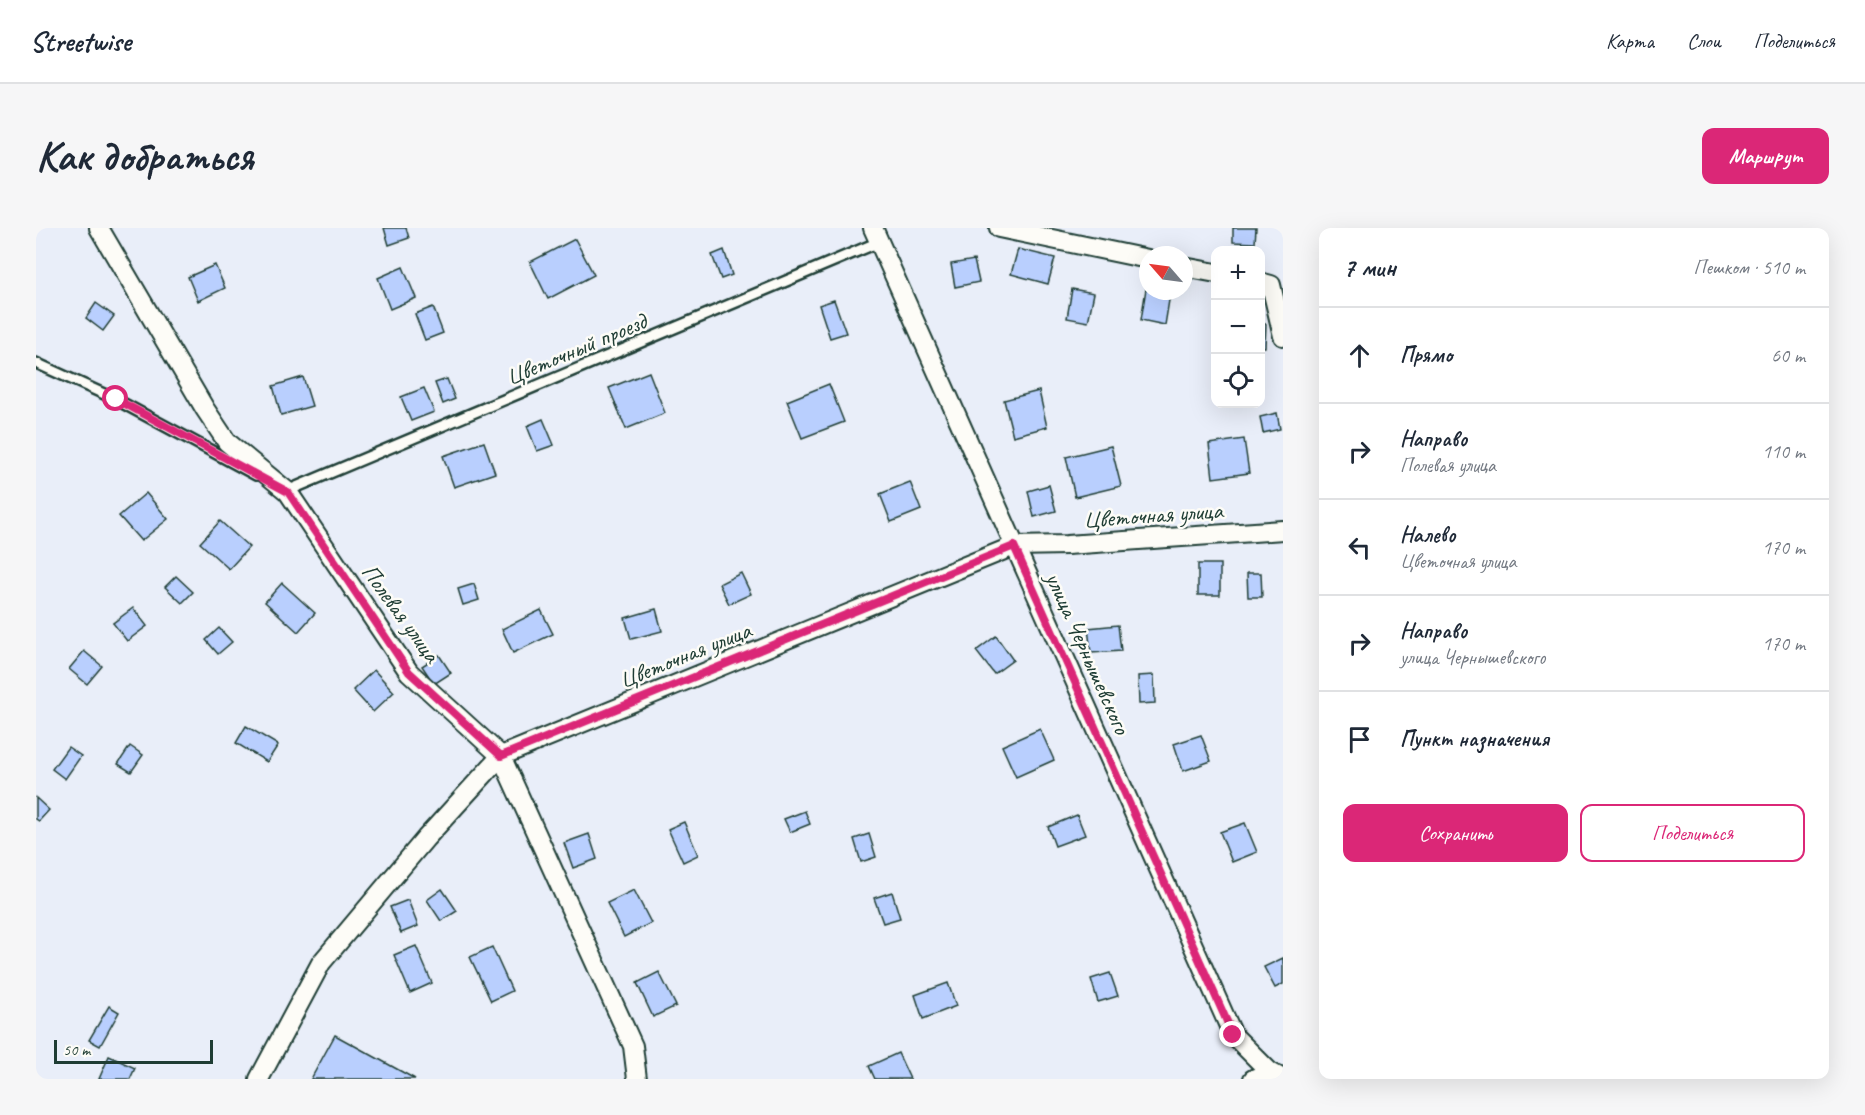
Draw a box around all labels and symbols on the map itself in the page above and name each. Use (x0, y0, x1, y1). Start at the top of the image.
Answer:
north arrow (1139, 246, 1193, 300)
street label: Цветочный проезд (501, 305, 653, 392)
route start (102, 385, 128, 411)
street label: Цветочная улица (1082, 495, 1225, 535)
street label: Полевая улица (355, 558, 448, 670)
street label: улица Чернышевского (1038, 565, 1138, 740)
street label: Цветочная улица (615, 614, 757, 695)
route end (1219, 1021, 1245, 1047)
scale bar (54, 1037, 213, 1064)

